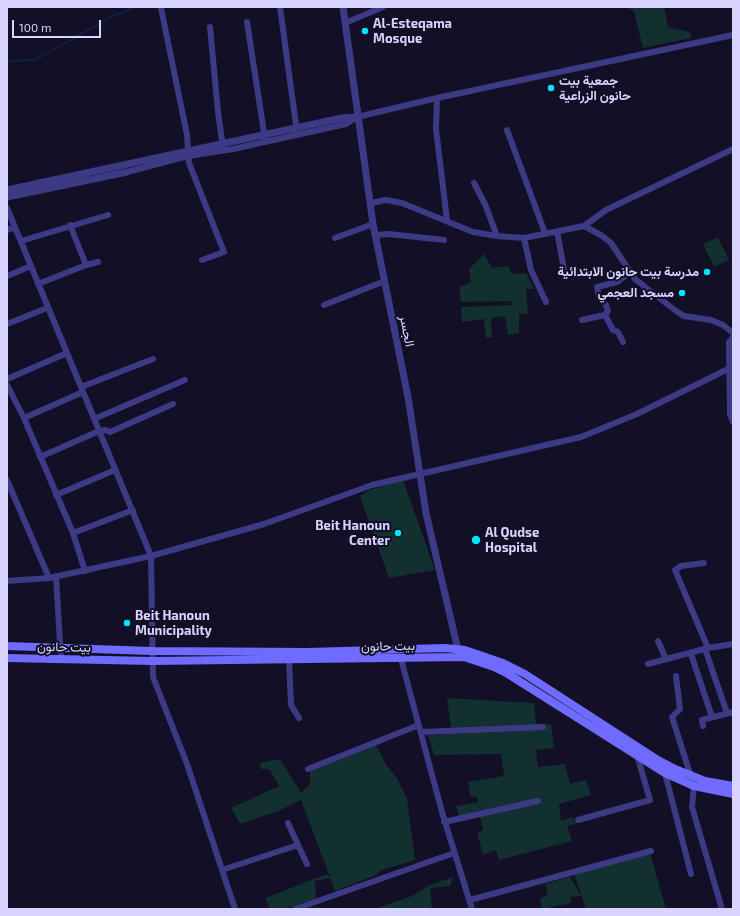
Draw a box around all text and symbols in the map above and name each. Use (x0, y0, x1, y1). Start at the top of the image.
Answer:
scale bar (14, 12, 103, 38)
place label: Al-Esteqama Mosque (373, 16, 452, 47)
text: 100 m (19, 20, 51, 34)
marker: Al-Esteqama Mosque (360, 26, 370, 36)
place label: جمعية بيت حانون الزراعية (559, 73, 631, 104)
marker: جمعية بيت حانون الزراعية (546, 83, 556, 93)
place label: مدرسة بيت حانون الابتدائية (558, 264, 699, 280)
marker: مدرسة بيت حانون الابتدائية (702, 267, 712, 277)
place label: مسجد العجمي (598, 285, 674, 301)
marker: مسجد العجمي (677, 288, 687, 298)
street label: الجسر (396, 314, 418, 348)
place label: Beit Hanoun Center (315, 518, 390, 549)
place label: Al Qudse Hospital (485, 525, 539, 556)
marker: Beit Hanoun Center (393, 528, 403, 538)
marker: Al Qudse Hospital (470, 534, 482, 546)
place label: Beit Hanoun Municipality (135, 608, 212, 639)
marker: Beit Hanoun Municipality (122, 618, 132, 628)
street label: بيت حانون (361, 638, 415, 654)
street label: بيت حانون (37, 639, 91, 655)

